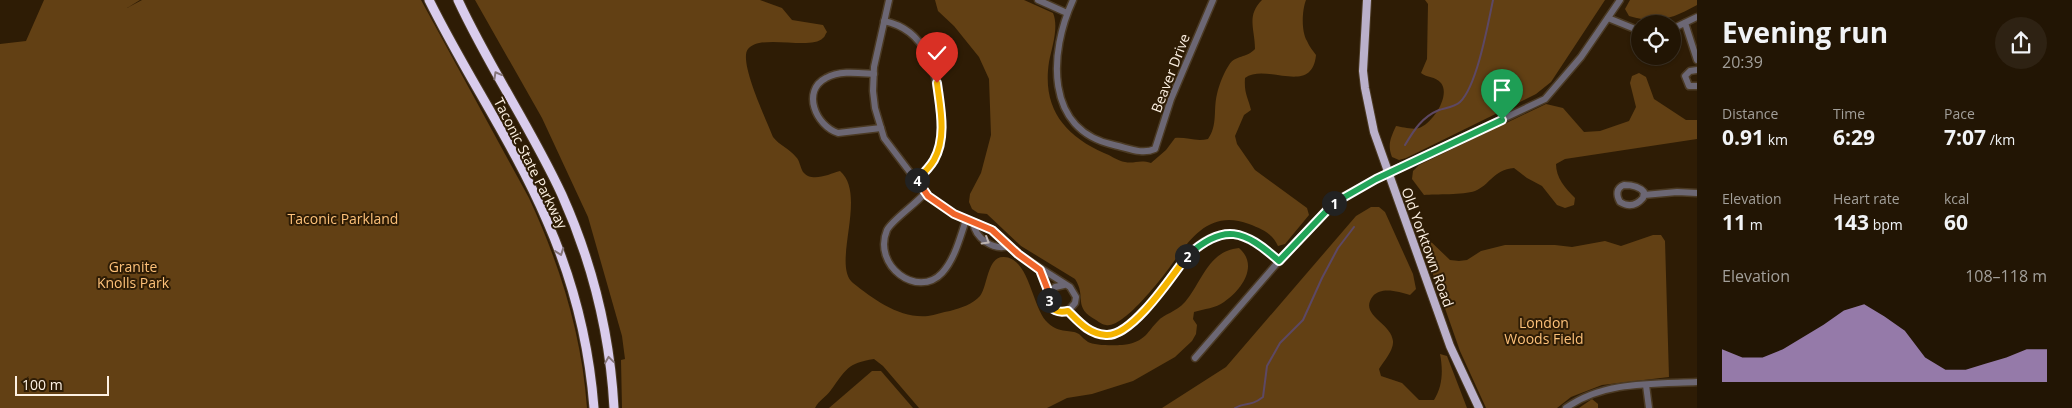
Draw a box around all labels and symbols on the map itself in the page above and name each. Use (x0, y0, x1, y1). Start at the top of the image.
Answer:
street label: Beaver Drive (1146, 31, 1194, 115)
pin (916, 32, 958, 83)
pin (1481, 69, 1523, 120)
one-way arrow (494, 72, 504, 81)
street label: Taconic State Parkway (490, 94, 573, 233)
pin: 4 (904, 168, 930, 192)
street label: Old Yorktown Road (1398, 185, 1458, 309)
pin: 1 (1322, 190, 1346, 216)
park label: Taconic Parkland (288, 209, 398, 228)
one-way arrow (981, 234, 990, 244)
pin: 2 (1174, 244, 1200, 268)
one-way arrow (554, 247, 564, 256)
park label: Granite Knolls Park (97, 257, 170, 292)
pin: 3 (1036, 288, 1062, 312)
park label: London Woods Field (1504, 313, 1584, 348)
one-way arrow (605, 355, 615, 364)
scale bar (15, 373, 109, 396)

